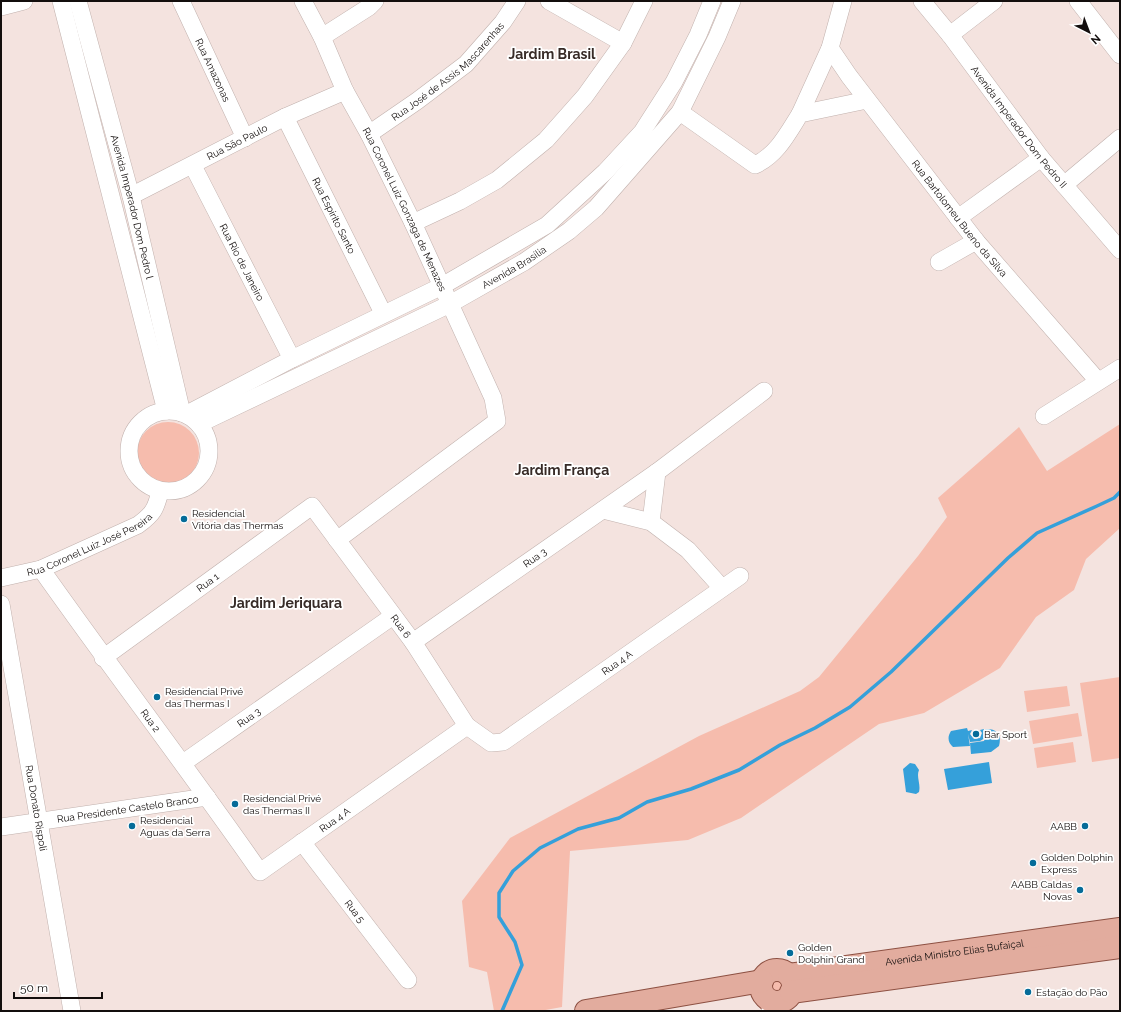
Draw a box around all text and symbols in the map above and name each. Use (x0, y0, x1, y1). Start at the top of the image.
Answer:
north arrow (1069, 12, 1109, 52)
street label: Rua José de Assis Mascarenhas (389, 20, 506, 123)
text: N (1088, 31, 1103, 47)
street label: Rua Amazonas (193, 37, 232, 104)
district label: Jardim Brasil (509, 46, 596, 62)
street label: Avenida Imperador Dom Pedro II (969, 64, 1069, 190)
street label: Rua São Paulo (205, 122, 269, 162)
street label: Rua Coronel Luiz Gonzaga de Menazes (360, 126, 448, 293)
street label: Avenida Imperador Dom Pedro l (109, 134, 155, 280)
street label: Rua Bartolomeu Bueno da Silva (910, 158, 1009, 279)
street label: Rua Espírito Santo (310, 176, 357, 256)
street label: Rua Rio de Janeiro (217, 222, 266, 303)
street label: Avenida Brasília (480, 244, 548, 291)
district label: Jardim França (515, 462, 609, 478)
place label: Residencial Vitória das Thermas (192, 508, 284, 531)
street label: Rua Coronel Luiz José Pereira (26, 511, 154, 578)
marker: Residencial Vitória das Thermas (179, 514, 189, 524)
street label: Rua 3 (521, 546, 548, 570)
street label: Rua 1 (194, 570, 221, 594)
district label: Jardim Jeriquara (230, 595, 342, 611)
street label: Rua 6 (388, 612, 413, 640)
street label: Rua 4 A (600, 648, 635, 677)
place label: Residencial Privé das Thermas I (165, 686, 243, 709)
marker: Residencial Privé das Thermas I (152, 692, 162, 702)
street label: Rua 3 (235, 706, 263, 729)
street label: Rua 2 (138, 707, 162, 734)
marker: Bar Sport (971, 729, 981, 739)
place label: Bar Sport (984, 729, 1028, 740)
street label: Rua Donato Rispoli (23, 764, 49, 852)
street label: Rua Presidente Castelo Branco (56, 793, 199, 825)
place label: Residencial Privé das Thermas II (243, 793, 321, 816)
marker: Residencial Privé das Thermas II (230, 799, 240, 809)
street label: Rua 4 A (317, 805, 352, 834)
place label: Residencial Aguas da Serra (140, 815, 210, 838)
marker: Residencial Aguas da Serra (127, 821, 137, 831)
place label: AABB (1050, 821, 1077, 832)
marker: AABB (1080, 821, 1090, 831)
place label: Golden Dolphin Express (1041, 852, 1113, 875)
marker: Golden Dolphin Express (1028, 858, 1038, 868)
place label: AABB Caldas Novas (1011, 879, 1072, 902)
marker: AABB Caldas Novas (1075, 885, 1085, 895)
street label: Rua 5 (342, 898, 367, 925)
street label: Avenida Ministro Elias Bufaiçal (884, 937, 1025, 968)
place label: Golden Dolphin Grand (798, 942, 865, 965)
marker: Golden Dolphin Grand (785, 948, 795, 958)
scale bar (14, 974, 102, 1000)
text: 50 m (20, 981, 48, 995)
marker: Estação do Pão (1023, 987, 1033, 997)
place label: Estação do Pão (1036, 987, 1107, 998)

